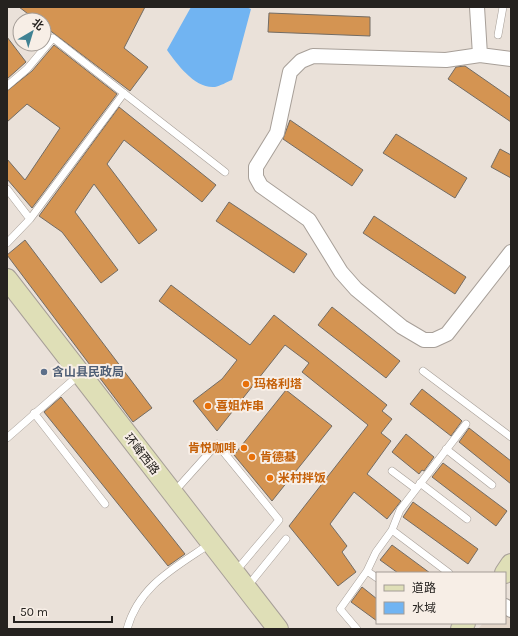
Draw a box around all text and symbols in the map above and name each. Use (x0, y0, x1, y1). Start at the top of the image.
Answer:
north arrow (12, 12, 52, 52)
text: 北 (30, 16, 46, 33)
place label: 含山县民政局 (52, 365, 124, 379)
marker: 含山县民政局 (39, 367, 49, 377)
place label: 玛格利塔 (254, 377, 302, 391)
marker: 玛格利塔 (241, 379, 251, 389)
place label: 喜姐炸串 (216, 399, 264, 413)
marker: 喜姐炸串 (203, 401, 213, 411)
street label: 环峰西路 (122, 431, 162, 477)
place label: 肯悦咖啡 (188, 441, 236, 455)
marker: 肯悦咖啡 (239, 443, 249, 453)
place label: 肯德基 (260, 450, 296, 464)
marker: 肯德基 (247, 452, 257, 462)
place label: 米村拌饭 (278, 471, 326, 485)
marker: 米村拌饭 (265, 473, 275, 483)
legend (376, 572, 506, 624)
text: 道路 (412, 581, 436, 595)
scale bar (14, 598, 112, 624)
text: 水域 (412, 601, 436, 615)
text: 50 m (20, 605, 48, 619)

